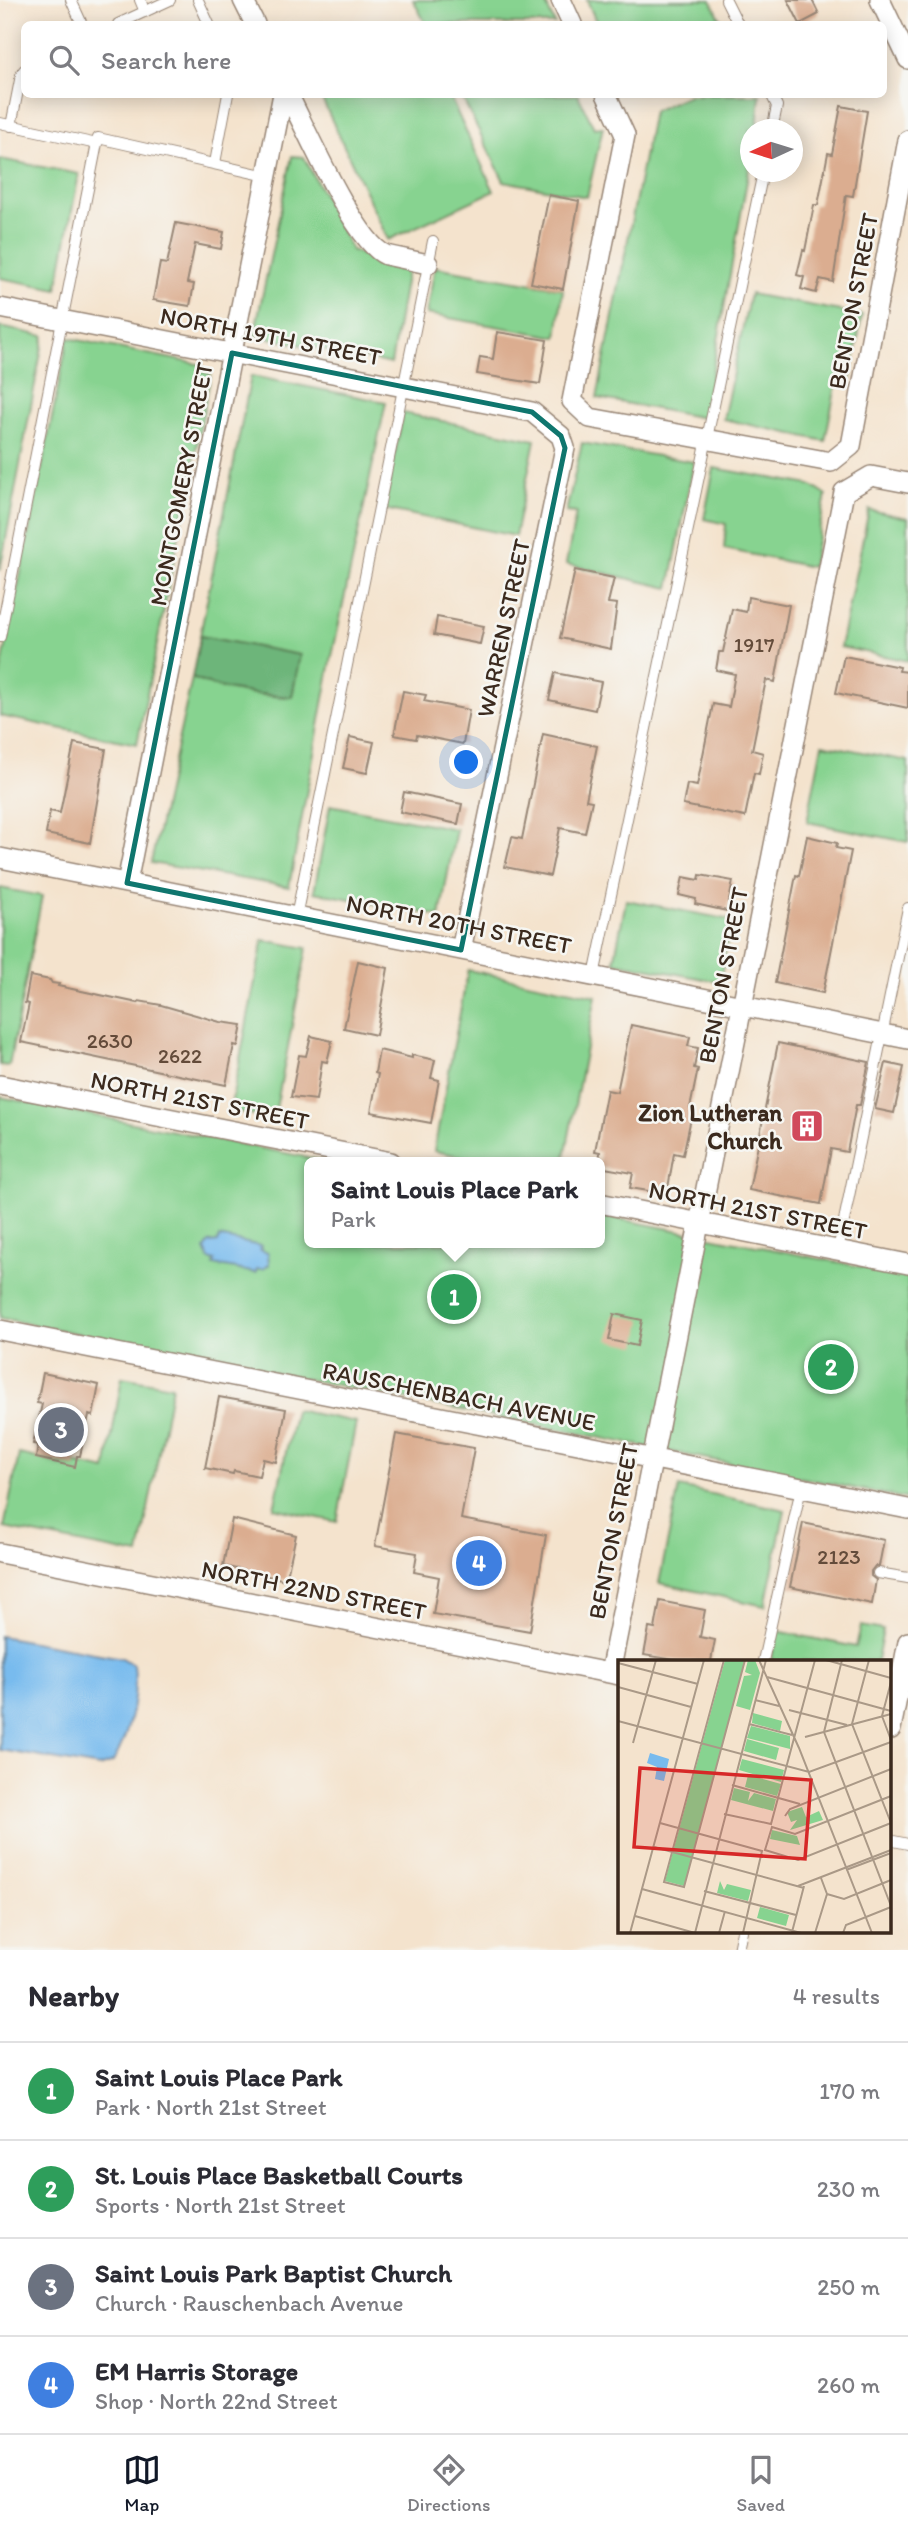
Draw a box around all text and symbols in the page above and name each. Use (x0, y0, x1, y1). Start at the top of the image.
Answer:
search box (21, 21, 887, 98)
icon: search (45, 41, 83, 79)
text: Search here (101, 44, 231, 76)
north arrow (740, 119, 803, 182)
street label: BENTON STREET (822, 210, 884, 392)
street label: NORTH 19TH STREET (158, 300, 385, 372)
street label: MONTGOMERY STREET (143, 359, 219, 608)
street label: WARREN STREET (470, 536, 536, 720)
house number: 1917 (734, 632, 774, 657)
your location (449, 745, 483, 779)
street label: BENTON STREET (692, 884, 754, 1066)
street label: NORTH 20TH STREET (344, 888, 575, 960)
house number: 2630 (87, 1028, 133, 1053)
house number: 2622 (158, 1043, 202, 1068)
street label: NORTH 21ST STREET (88, 1065, 312, 1136)
place label: Zion Lutheran Church (638, 1098, 783, 1155)
building icon: Zion Lutheran Church (788, 1107, 826, 1145)
popup (304, 1157, 605, 1248)
text: Saint Louis Place Park (331, 1173, 578, 1205)
street label: NORTH 21ST STREET (646, 1175, 870, 1246)
text: Park (331, 1205, 376, 1233)
pin: 1 (431, 1271, 477, 1323)
pin: 2 (808, 1341, 854, 1393)
street label: RAUSCHENBACH AVENUE (320, 1355, 598, 1437)
pin: 3 (38, 1404, 84, 1456)
street label: BENTON STREET (582, 1440, 644, 1622)
pin: 4 (456, 1537, 502, 1589)
house number: 2123 (817, 1544, 861, 1569)
street label: NORTH 22ND STREET (199, 1554, 429, 1626)
inset map (618, 1660, 890, 1932)
text: Nearby (28, 1977, 119, 2014)
text: 4 results (793, 1982, 880, 2010)
text: Saint Louis Place Park (95, 2061, 343, 2093)
text: 1 (46, 2077, 56, 2105)
text: 170 m (819, 2077, 880, 2105)
text: Park · North 21st Street (95, 2093, 327, 2121)
text: St. Louis Place Basketball Courts (95, 2159, 463, 2191)
text: 2 (45, 2175, 57, 2203)
text: 230 m (817, 2175, 880, 2203)
text: Sports · North 21st Street (95, 2191, 346, 2219)
text: Saint Louis Park Baptist Church (95, 2257, 452, 2289)
text: 3 (45, 2273, 57, 2301)
text: 250 m (817, 2273, 880, 2301)
text: Church · Rauschenbach Avenue (95, 2289, 403, 2317)
text: EM Harris Storage (95, 2355, 298, 2387)
text: 4 (44, 2371, 58, 2399)
text: 260 m (817, 2371, 880, 2399)
text: Shop · North 22nd Street (95, 2387, 338, 2415)
tab: Map (123, 2451, 161, 2516)
tab: Directions (407, 2451, 491, 2516)
tab: Saved (737, 2451, 785, 2516)

